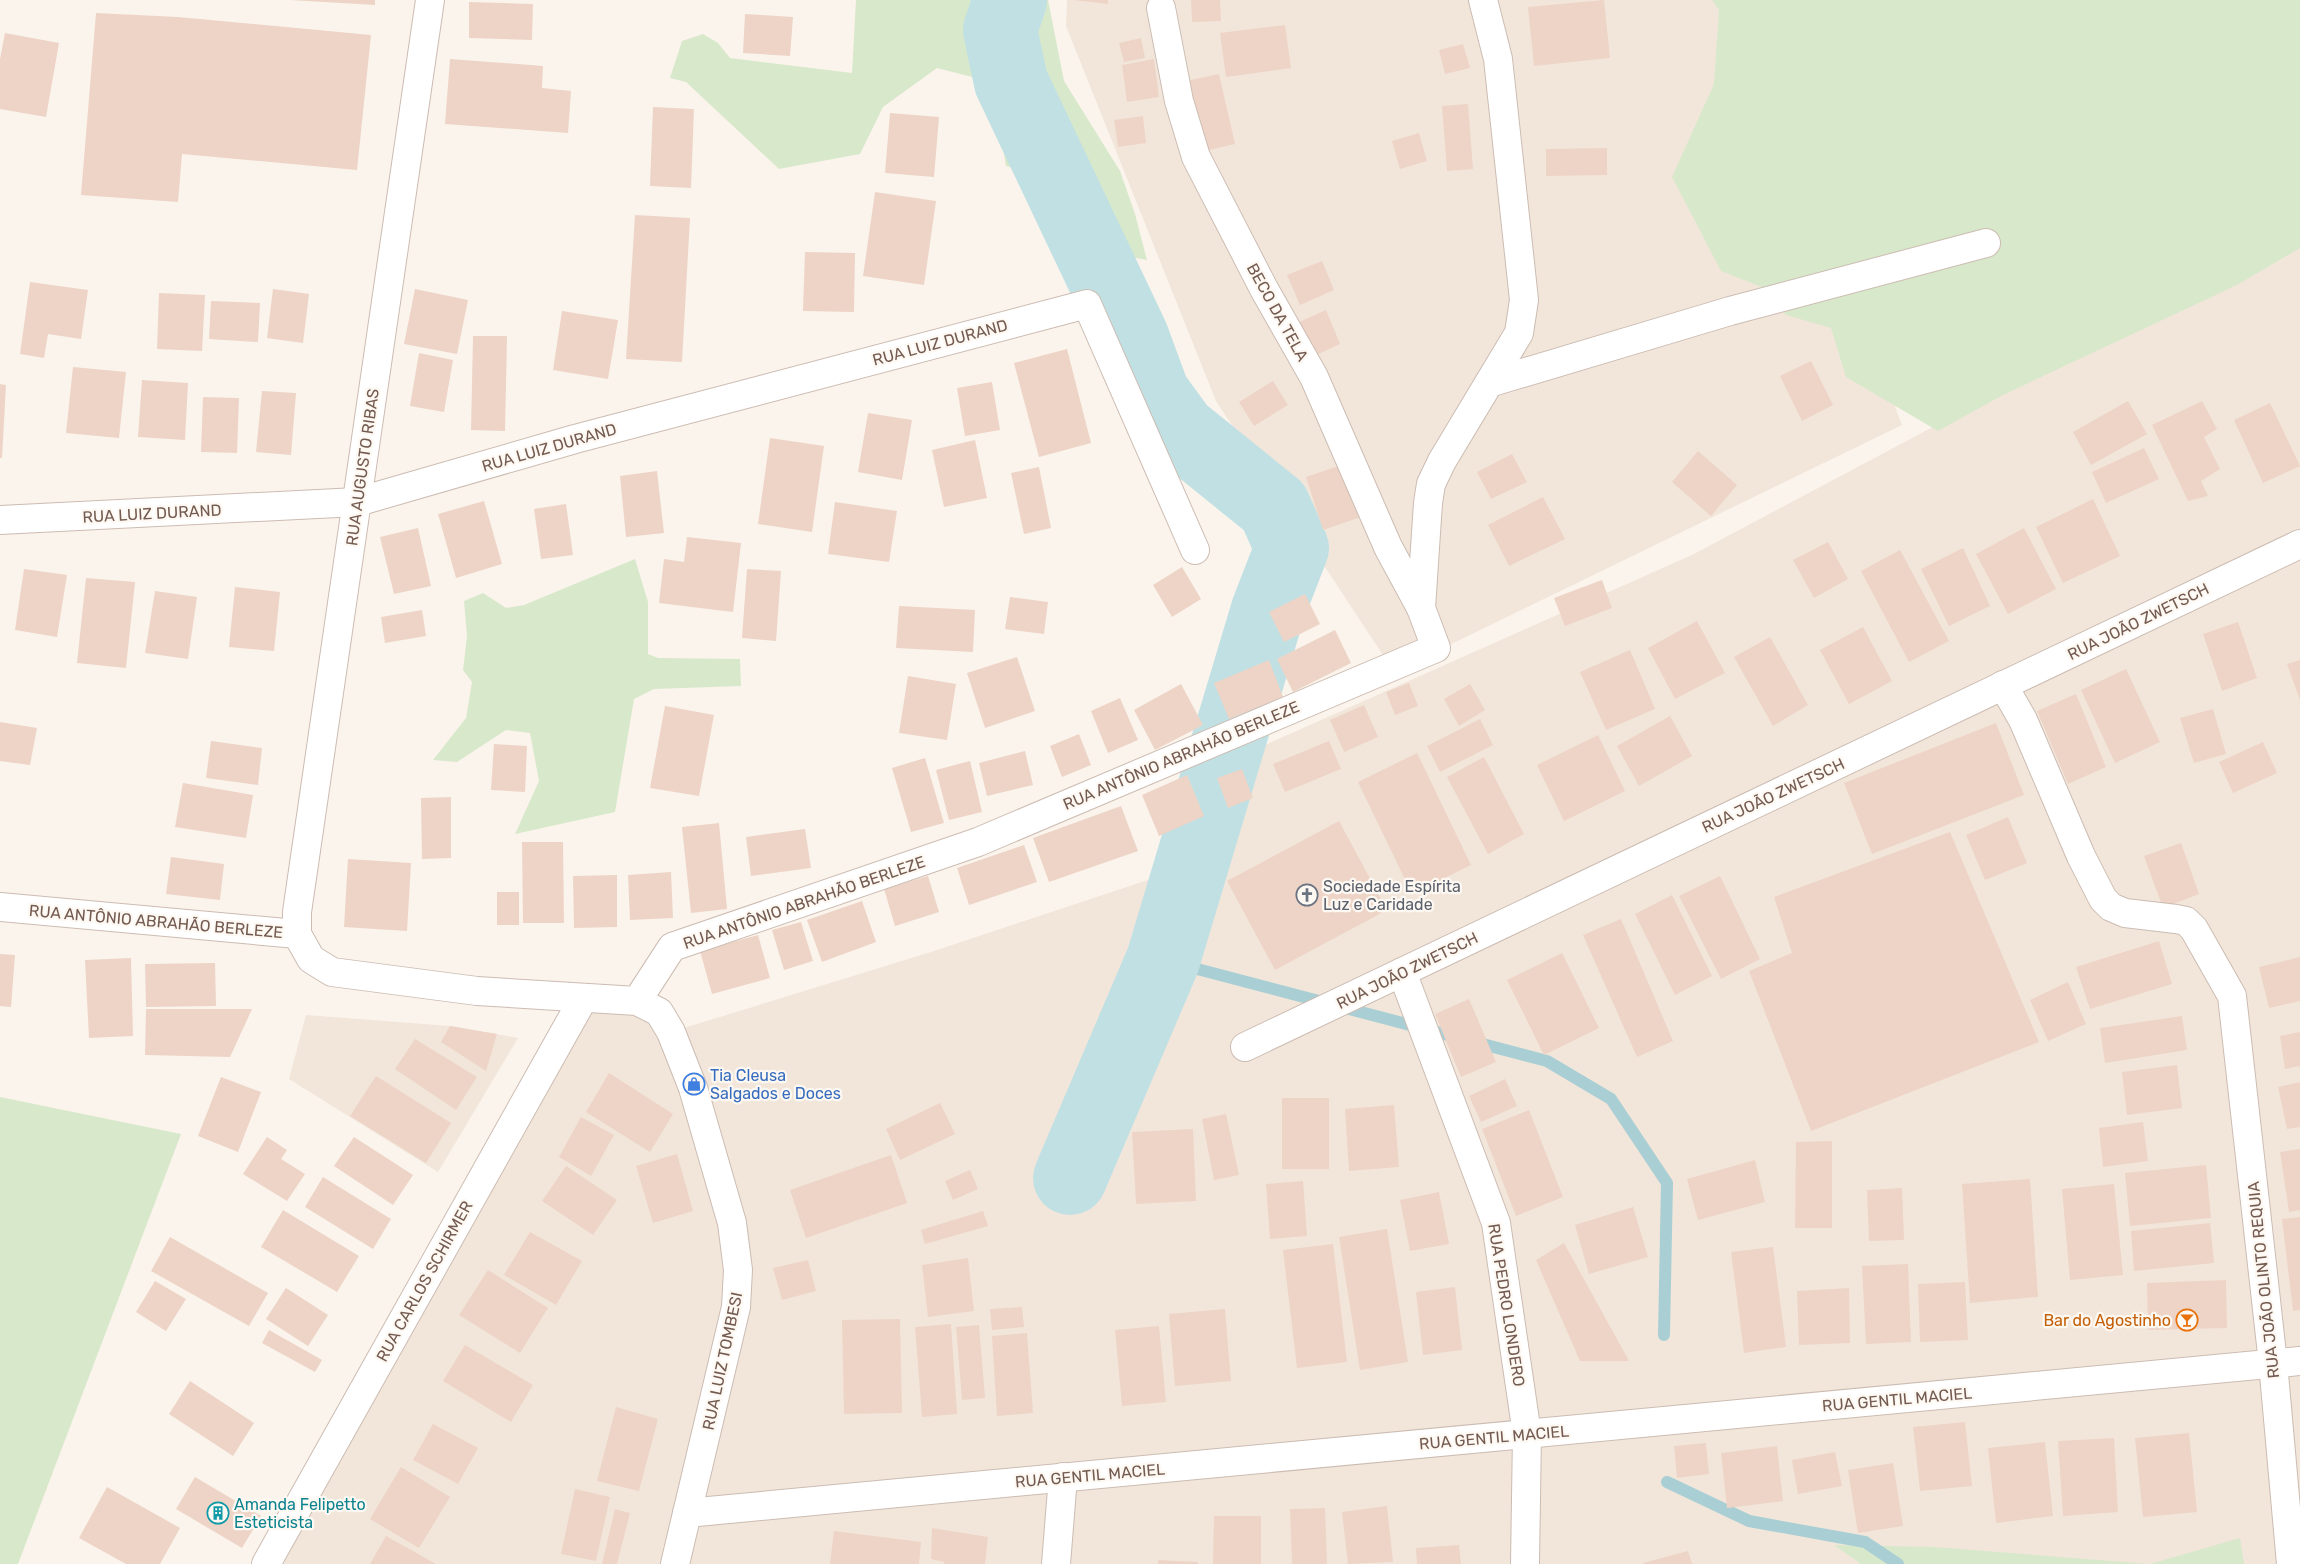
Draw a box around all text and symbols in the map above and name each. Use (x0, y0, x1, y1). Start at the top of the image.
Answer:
street label: BECO DA TELA (1243, 260, 1312, 365)
street label: RUA LUIZ DURAND (870, 315, 1010, 370)
street label: RUA AUGUSTO RIBAS (342, 387, 383, 547)
street label: RUA LUIZ DURAND (480, 419, 619, 476)
street label: RUA LUIZ DURAND (82, 500, 222, 527)
street label: RUA JOÃO ZWETSCH (2064, 579, 2212, 664)
street label: RUA ANTÔNIO ABRAHÃO BERLEZE (1060, 696, 1302, 814)
street label: RUA JOÃO ZWETSCH (1699, 754, 1848, 837)
street label: RUA ANTÔNIO ABRAHÃO BERLEZE (680, 851, 928, 953)
place label: Sociedade Espírita Luz e Caridade (1323, 877, 1461, 914)
church icon: Sociedade Espírita Luz e Caridade (1295, 883, 1319, 907)
street label: RUA ANTÔNIO ABRAHÃO BERLEZE (28, 900, 284, 942)
street label: RUA JOÃO ZWETSCH (1333, 928, 1481, 1013)
place label: Tia Cleusa Salgados e Doces (710, 1066, 841, 1103)
shop icon: Tia Cleusa Salgados e Doces (682, 1072, 706, 1096)
street label: RUA JOÃO OLINTO REQUIA (2244, 1180, 2283, 1379)
street label: RUA CARLOS SCHIRMER (372, 1198, 477, 1365)
street label: RUA PEDRO LONDERO (1484, 1222, 1529, 1388)
street label: RUA LUIZ TOMBESI (699, 1290, 746, 1432)
bar icon: Bar do Agostinho (2175, 1308, 2199, 1332)
place label: Bar do Agostinho (2043, 1311, 2171, 1330)
street label: RUA GENTIL MACIEL (1821, 1383, 1973, 1416)
street label: RUA GENTIL MACIEL (1418, 1421, 1570, 1454)
street label: RUA GENTIL MACIEL (1014, 1459, 1166, 1492)
place label: Amanda Felipetto Esteticista (234, 1495, 366, 1532)
building icon: Amanda Felipetto Esteticista (206, 1501, 230, 1525)

